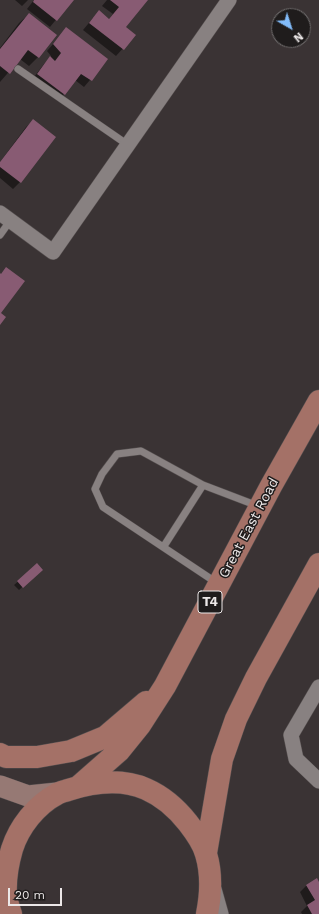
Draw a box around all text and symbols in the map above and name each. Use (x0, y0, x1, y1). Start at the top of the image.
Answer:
north arrow (271, 8, 311, 48)
text: N (291, 29, 305, 45)
street label: Great East Road (216, 475, 282, 581)
road number: T4 (198, 591, 222, 613)
scale bar (10, 880, 64, 906)
text: 20 m (15, 888, 45, 902)

